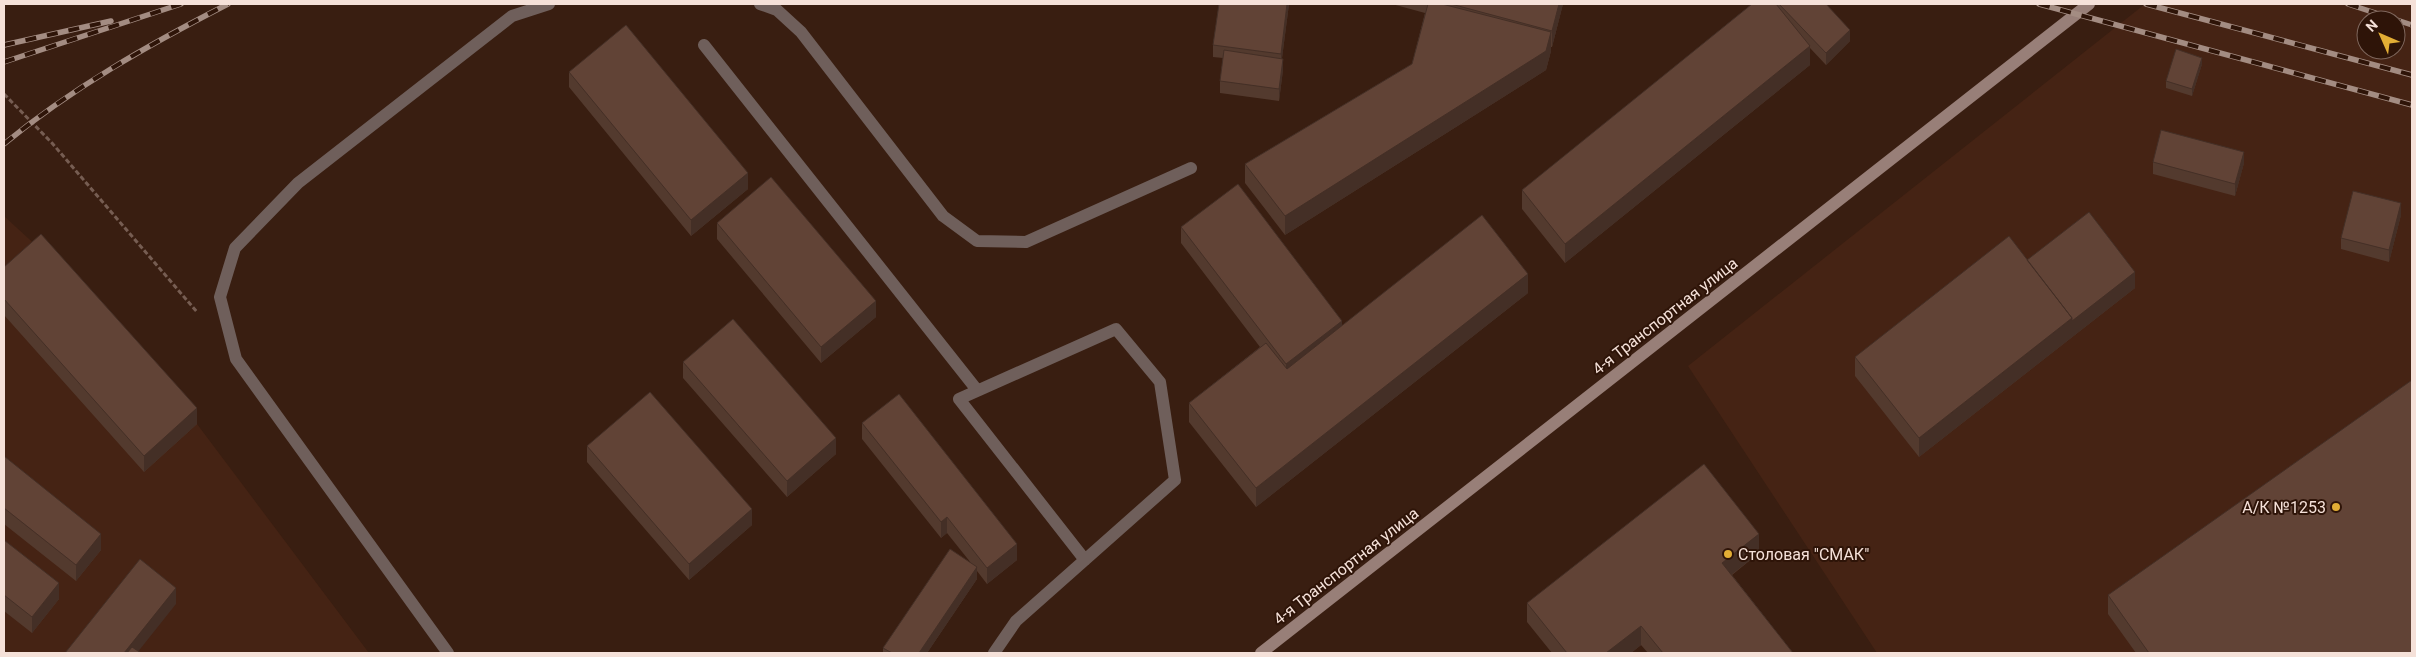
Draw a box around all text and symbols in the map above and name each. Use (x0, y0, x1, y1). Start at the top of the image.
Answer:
north arrow (2356, 10, 2406, 60)
text: N (2363, 17, 2381, 35)
street label: 4-я Транспортная улица (1589, 253, 1741, 379)
place label: А/К №1253 (2242, 498, 2326, 517)
marker: А/К №1253 (2330, 501, 2342, 513)
street label: 4-я Транспортная улица (1270, 503, 1422, 629)
place label: Столовая "СМАК" (1738, 545, 1869, 564)
marker: Столовая "СМАК" (1722, 548, 1734, 560)

